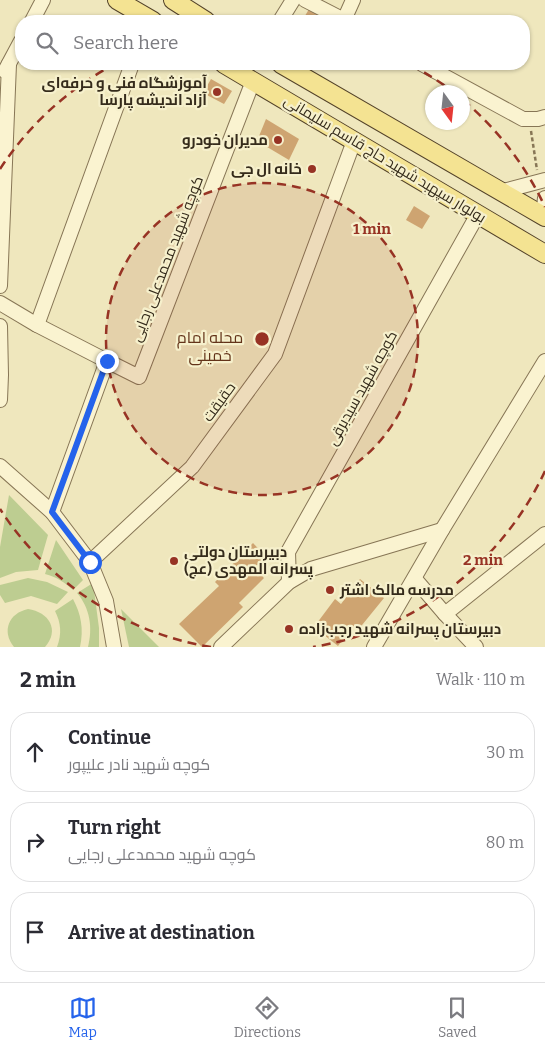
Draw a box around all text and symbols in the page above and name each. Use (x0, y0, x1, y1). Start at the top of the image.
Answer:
search box (15, 15, 530, 70)
icon: search (33, 29, 61, 57)
text: Search here (73, 31, 178, 54)
place label: آموزشگاه فنی و حرفه‌ای آزاد اندیشه پارسا (42, 74, 207, 111)
north arrow (425, 85, 470, 130)
marker: آموزشگاه فنی و حرفه‌ای آزاد اندیشه پارسا (211, 86, 223, 98)
street label: بولوار سپهبد شهید حاج قاسم سلیمانی (280, 91, 489, 228)
place label: مدیران خودرو (182, 131, 268, 149)
marker: مدیران خودرو (272, 134, 284, 146)
place label: خانه ال جی (231, 160, 302, 178)
marker: خانه ال جی (306, 163, 318, 175)
street label: کوچه شهید محمدعلی رجایی (127, 173, 208, 345)
text: 1 min (353, 220, 391, 238)
street label: کوچه شهید سیدبرقی (323, 327, 402, 449)
district label: محله امام خمینی (177, 328, 243, 366)
centre of rings (253, 330, 271, 348)
route end (96, 350, 119, 373)
street label: حقیقت (199, 379, 239, 425)
place label: دبیرستان دولتی پسرانه المهدی (عج) (184, 543, 314, 580)
route start (79, 551, 102, 574)
text: 2 min (463, 551, 503, 569)
marker: دبیرستان دولتی پسرانه المهدی (عج) (168, 555, 180, 567)
place label: مدرسه مالک اشتر (339, 581, 454, 599)
marker: مدرسه مالک اشتر (324, 584, 336, 596)
place label: دبیرستان پسرانه شهید رجب‌زاده (299, 620, 501, 640)
marker: دبیرستان پسرانه شهید رجب‌زاده (283, 623, 295, 635)
text: 2 min (20, 667, 76, 693)
text: Walk · 110 m (436, 670, 525, 689)
text: Continue (68, 726, 151, 749)
icon: ahead (21, 738, 49, 766)
text: 30 m (486, 743, 524, 762)
text: کوچه شهید نادر علیپور (68, 755, 210, 774)
text: Turn right (68, 816, 161, 839)
icon: right (21, 828, 49, 856)
text: 80 m (486, 833, 524, 852)
text: کوچه شهید محمدعلی رجایی (68, 845, 256, 864)
icon: arrive (21, 918, 49, 946)
text: Arrive at destination (68, 921, 255, 944)
tab: Map (68, 994, 97, 1041)
tab: Directions (234, 994, 301, 1041)
tab: Saved (438, 994, 477, 1041)

